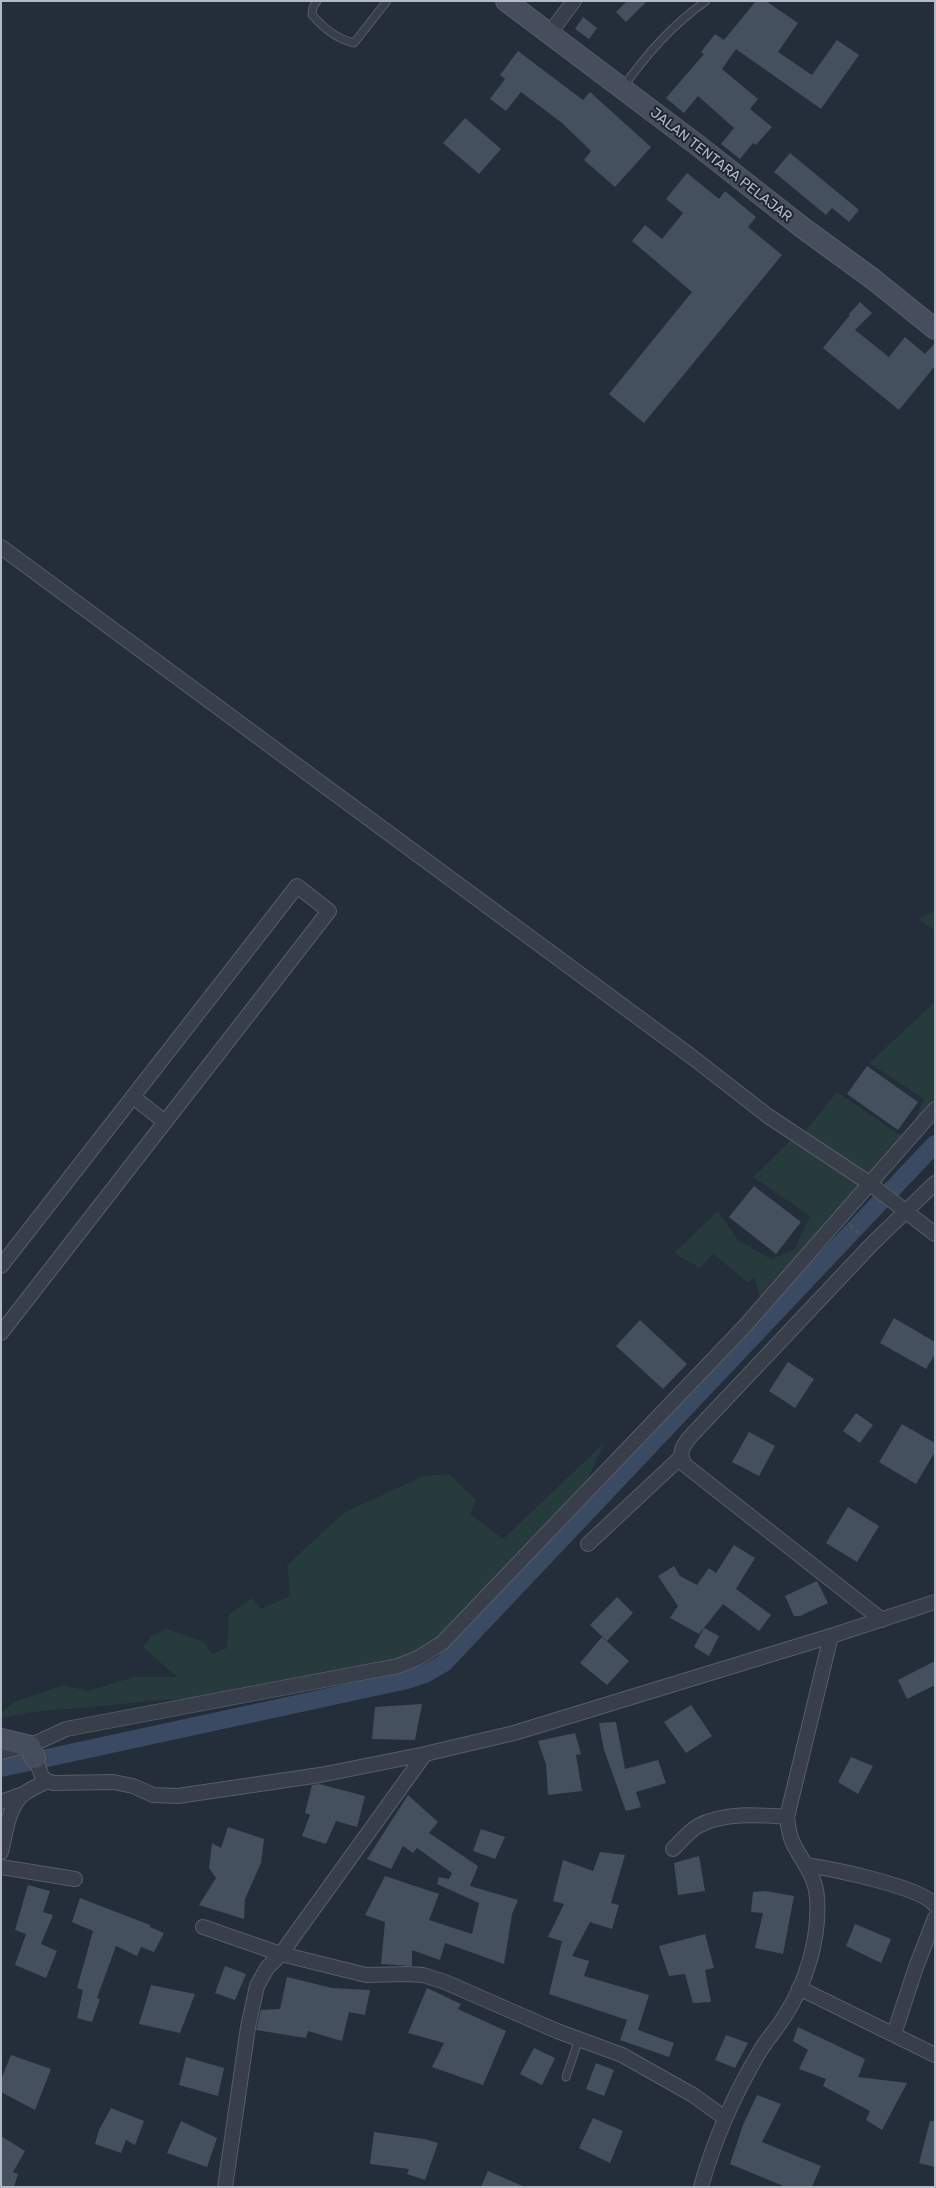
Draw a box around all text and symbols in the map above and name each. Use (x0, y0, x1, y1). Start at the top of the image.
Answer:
street label: JALAN TENTARA PELAJAR (647, 104, 795, 226)

